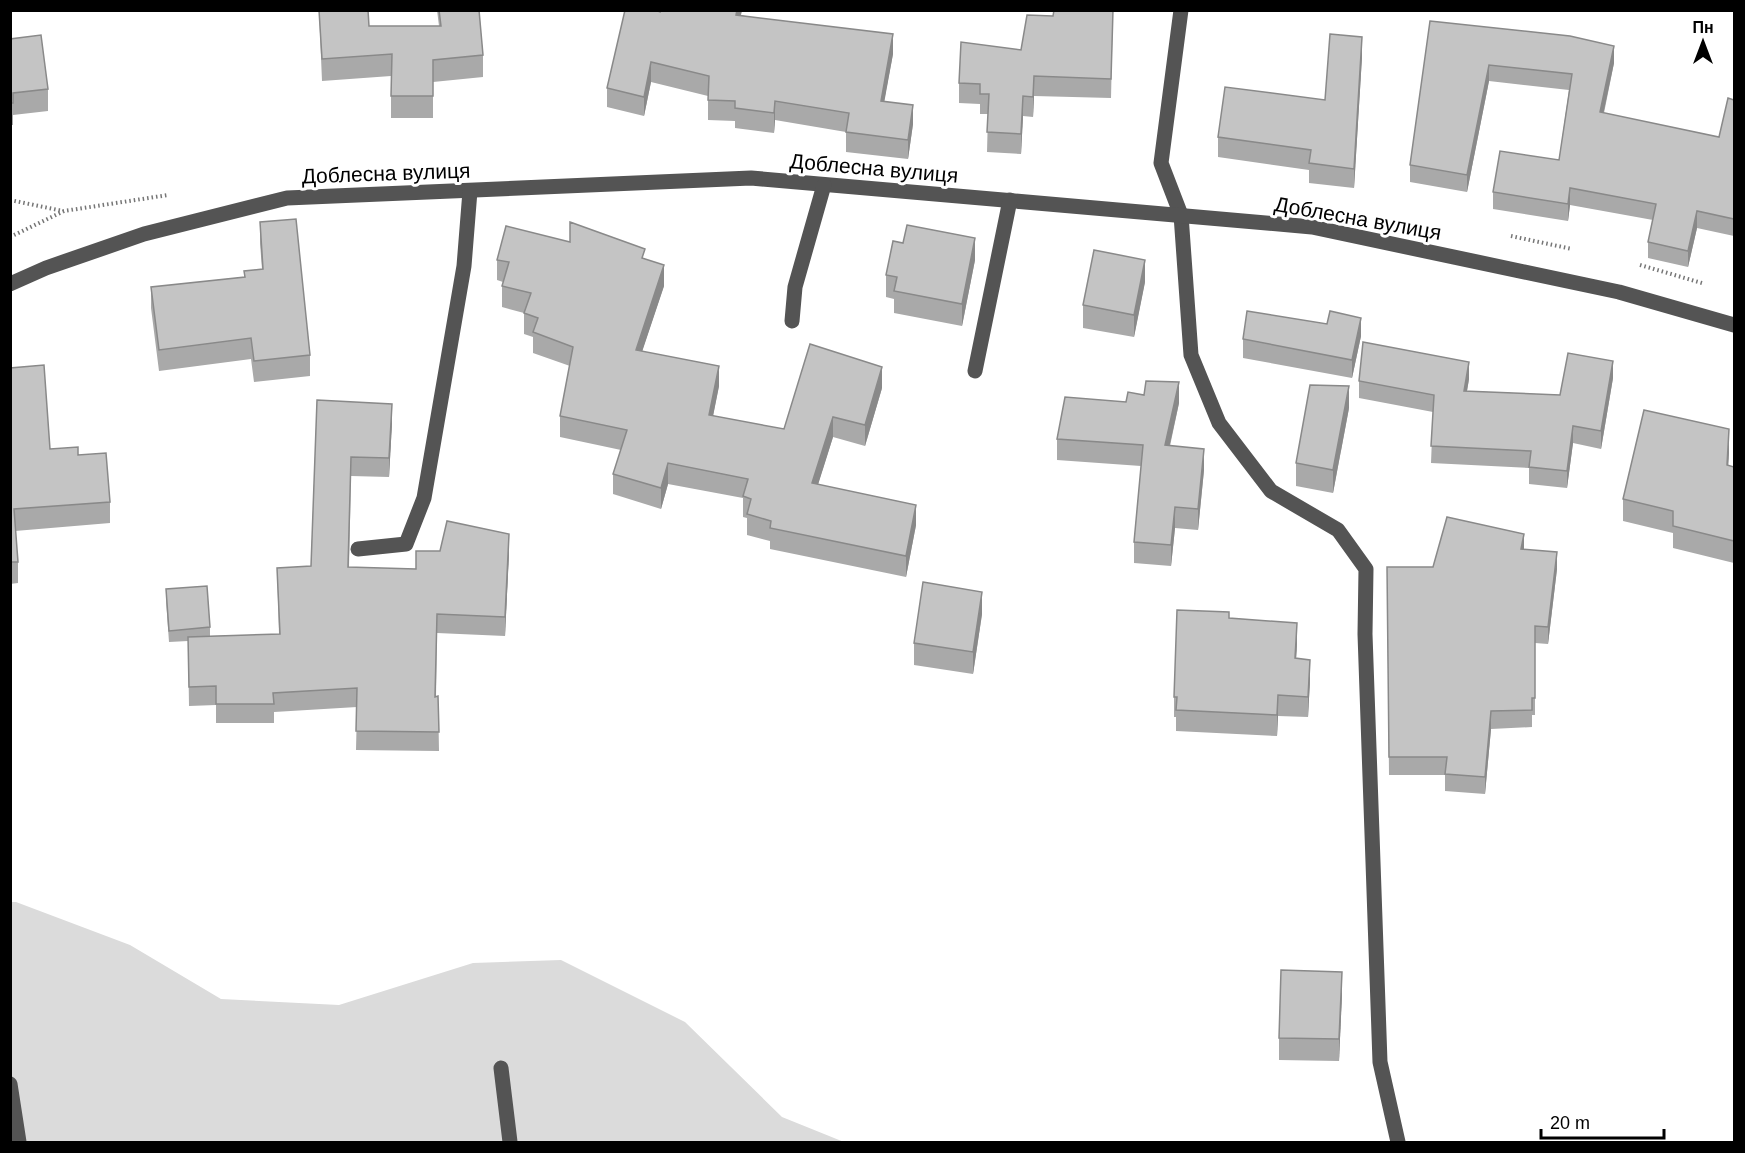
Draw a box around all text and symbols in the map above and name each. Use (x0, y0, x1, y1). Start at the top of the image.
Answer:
north arrow (1673, 12, 1733, 72)
text: Пн (1692, 19, 1714, 36)
street label: Доблесна вулиця (789, 149, 959, 187)
street label: Доблесна вулиця (301, 159, 471, 187)
street label: Доблесна вулиця (1273, 192, 1443, 244)
scale bar (1541, 1102, 1664, 1140)
text: 20 m (1550, 1113, 1590, 1133)

